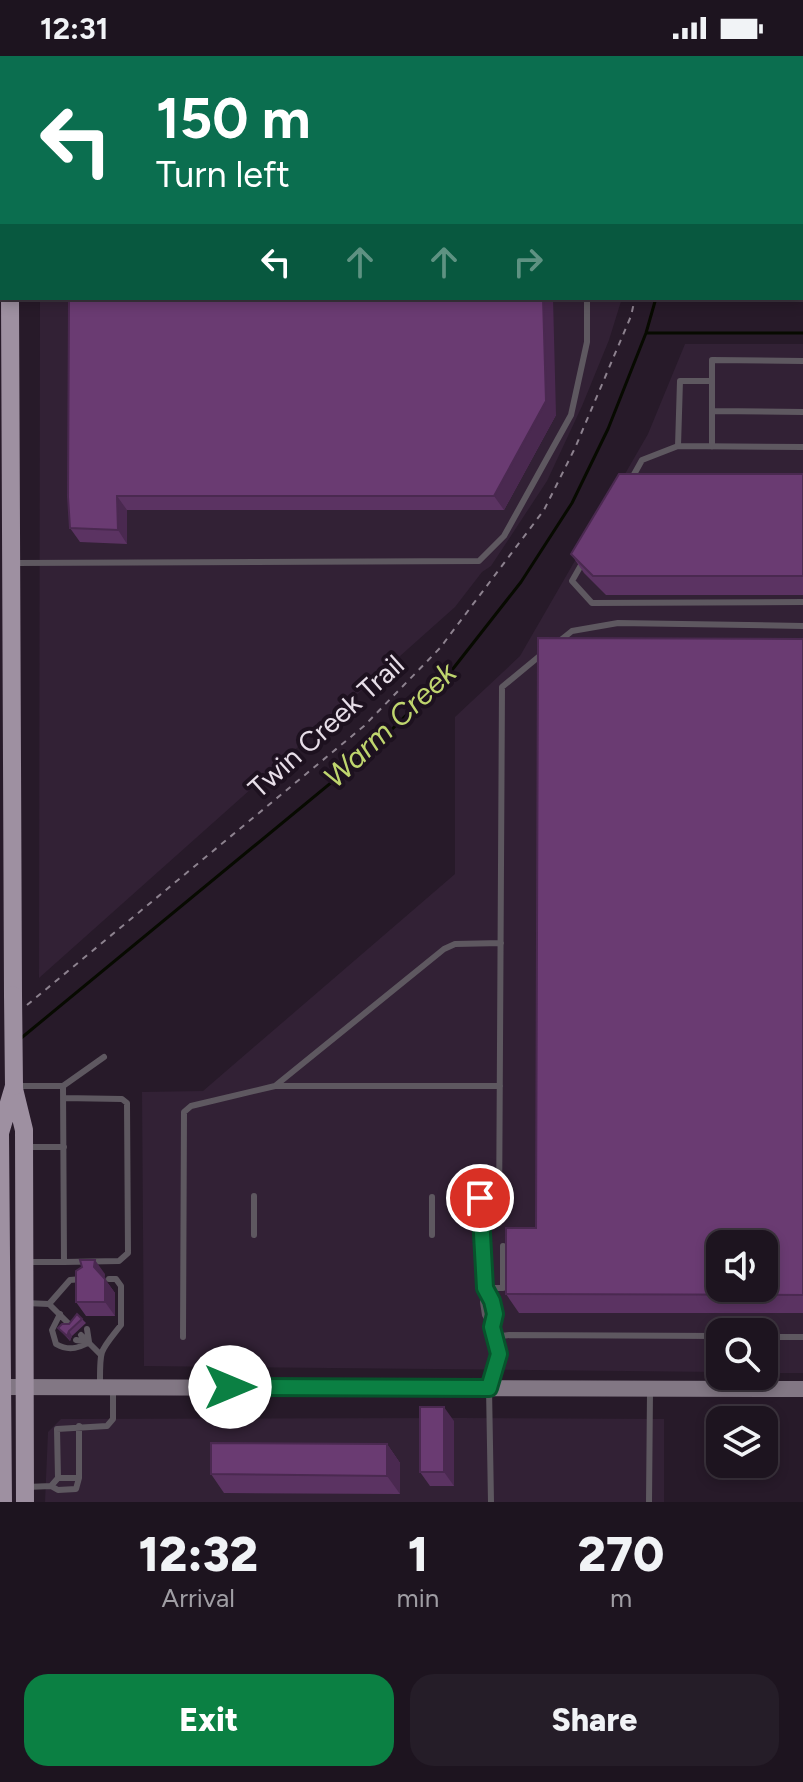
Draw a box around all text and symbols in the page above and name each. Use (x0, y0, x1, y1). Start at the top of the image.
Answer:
text: 12:31 (40, 10, 108, 47)
text: 150 m (156, 85, 311, 152)
icon: left (24, 88, 128, 192)
text: Turn left (156, 153, 290, 196)
icon: left (254, 240, 298, 284)
icon: ahead (338, 240, 382, 284)
icon: ahead (422, 240, 466, 284)
icon: right (506, 240, 550, 284)
street label: Twin Creek Trail (241, 647, 411, 805)
water label: Warm Creek (316, 653, 465, 795)
pin (446, 1164, 514, 1232)
icon: arrive (458, 1176, 502, 1220)
map controls (706, 1230, 778, 1478)
button: sound (706, 1230, 778, 1302)
button: search (706, 1318, 778, 1390)
position arrow (188, 1345, 272, 1429)
button: layers (706, 1406, 778, 1478)
text: 12:32 (139, 1525, 258, 1583)
text: 1 (408, 1525, 428, 1583)
text: 270 (578, 1525, 664, 1583)
text: Arrival (162, 1582, 235, 1614)
text: min (397, 1582, 439, 1614)
text: m (610, 1582, 632, 1614)
button: Exit (24, 1674, 394, 1766)
button: Share (410, 1674, 779, 1766)

